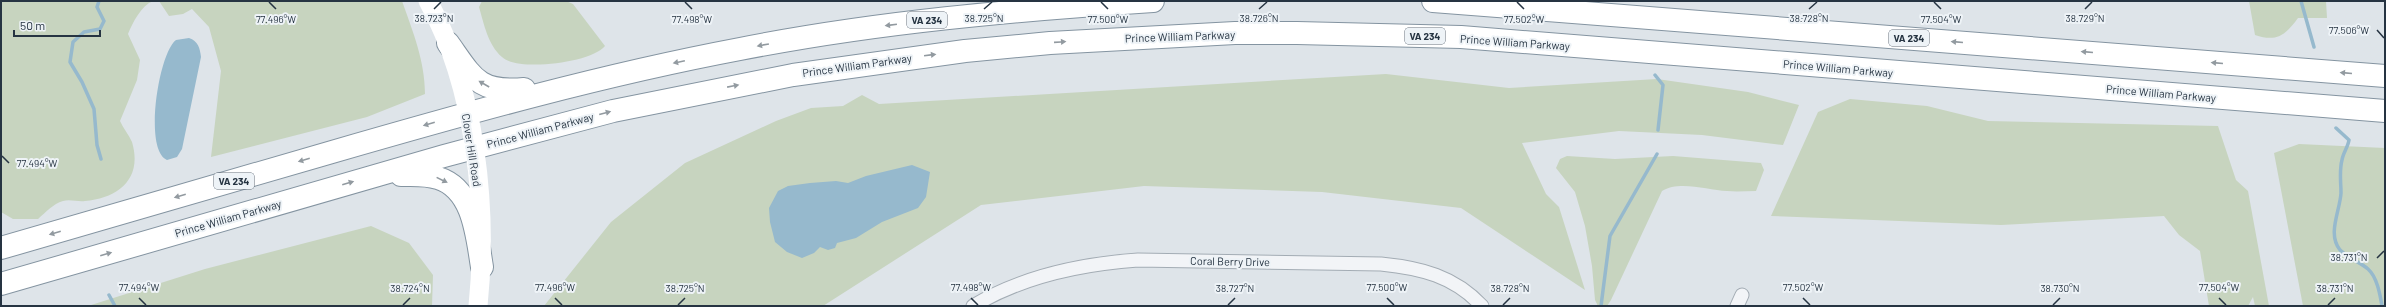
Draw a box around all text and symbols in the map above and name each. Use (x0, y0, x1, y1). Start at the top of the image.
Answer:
scale bar (14, 12, 100, 38)
text: 38.723°N (415, 12, 453, 24)
road number: VA 234 (907, 12, 947, 28)
text: 38.725°N (965, 12, 1003, 24)
text: 38.726°N (1240, 12, 1278, 24)
text: 38.728°N (1789, 12, 1829, 24)
text: 38.729°N (2065, 12, 2105, 24)
text: 77.496°W (256, 13, 296, 25)
text: 77.498°W (672, 13, 712, 25)
text: 77.500°W (1088, 13, 1129, 25)
text: 77.502°W (1504, 13, 1544, 25)
text: 77.504°W (1921, 13, 1962, 25)
text: 50 m (20, 18, 45, 32)
one-way arrow (885, 22, 897, 28)
text: 77.506°W (2329, 24, 2369, 36)
street label: Prince William Parkway (1125, 28, 1235, 44)
road number: VA 234 (1405, 28, 1445, 44)
road number: VA 234 (1889, 30, 1929, 46)
street label: Prince William Parkway (1460, 32, 1570, 52)
one-way arrow (1053, 38, 1066, 45)
one-way arrow (1951, 38, 1963, 45)
one-way arrow (757, 42, 769, 48)
one-way arrow (2081, 49, 2093, 56)
street label: Prince William Parkway (802, 51, 912, 79)
one-way arrow (924, 52, 936, 58)
street label: Prince William Parkway (1783, 57, 1893, 79)
one-way arrow (672, 59, 685, 65)
one-way arrow (2211, 59, 2223, 66)
one-way arrow (2340, 70, 2352, 77)
one-way arrow (478, 81, 490, 88)
street label: Prince William Parkway (2106, 82, 2216, 104)
one-way arrow (727, 83, 739, 89)
street label: Prince William Parkway (485, 109, 595, 151)
one-way arrow (599, 109, 612, 115)
street label: Clover Hill Road (460, 113, 484, 187)
one-way arrow (423, 121, 435, 127)
text: 77.494°W (17, 157, 58, 169)
one-way arrow (298, 157, 310, 163)
road number: VA 234 (214, 173, 254, 189)
one-way arrow (436, 177, 448, 183)
one-way arrow (342, 180, 354, 186)
one-way arrow (173, 193, 185, 199)
street label: Prince William Parkway (173, 197, 283, 239)
one-way arrow (48, 230, 61, 236)
one-way arrow (100, 251, 112, 257)
text: 38.731°N (2330, 251, 2368, 263)
street label: Coral Berry Drive (1190, 254, 1270, 268)
text: 77.494°W (119, 281, 160, 293)
text: 77.496°W (535, 281, 575, 293)
text: 77.498°W (951, 281, 991, 293)
text: 77.500°W (1367, 281, 1408, 293)
text: 77.502°W (1783, 281, 1823, 293)
text: 77.504°W (2199, 281, 2240, 293)
text: 38.724°N (390, 282, 430, 294)
text: 38.725°N (666, 282, 704, 294)
text: 38.727°N (1216, 282, 1254, 294)
text: 38.728°N (1490, 282, 1530, 294)
text: 38.730°N (2040, 282, 2080, 294)
text: 38.731°N (2316, 282, 2354, 294)

